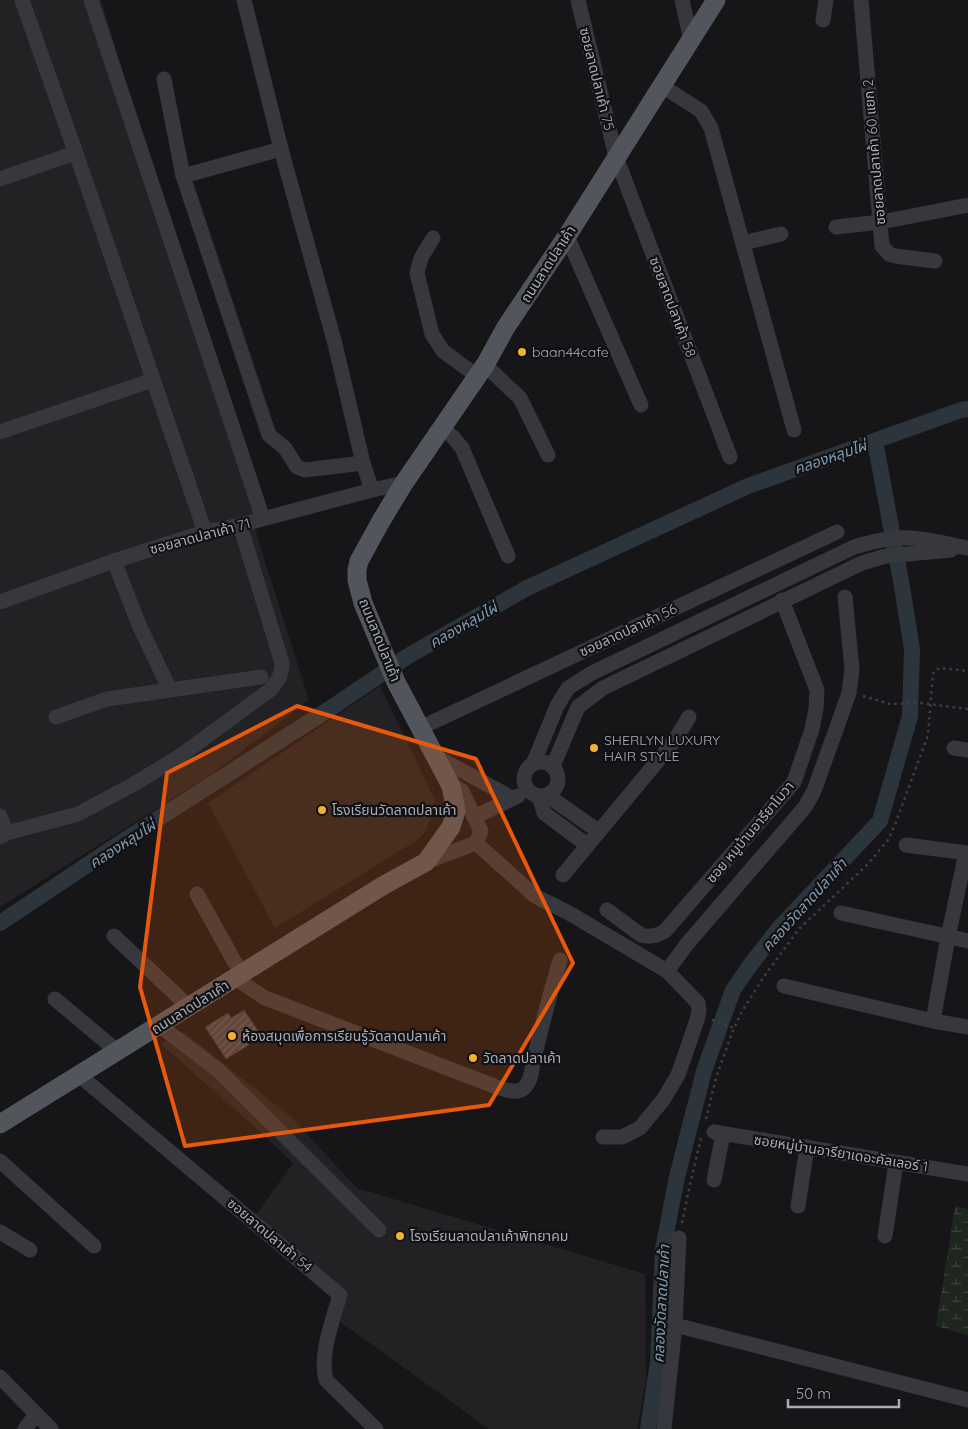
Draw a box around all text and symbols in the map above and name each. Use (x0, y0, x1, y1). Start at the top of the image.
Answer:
street label: ซอยลาดปลาเค้า 75 (576, 26, 618, 132)
street label: ซอยลาดปลาเค้า 60 แยก 2 (859, 78, 889, 226)
street label: ถนนลาดปลาเค้า (516, 222, 580, 306)
street label: ซอยลาดปลาเค้า 58 (646, 254, 700, 360)
place label: baan44cafe (532, 343, 609, 361)
marker: baan44cafe (516, 346, 528, 358)
water label: คลองหลุมไผ่ (791, 435, 871, 478)
street label: ซอยลาดปลาเค้า 71 (148, 514, 252, 558)
street label: ถนนลาดปลาเค้า (355, 596, 405, 684)
water label: คลองหลุมไผ่ (426, 597, 502, 652)
street label: ซอยลาดปลาเค้า 56 (576, 599, 680, 661)
place label: SHERLYN LUXURY HAIR STYLE (604, 731, 720, 765)
marker: SHERLYN LUXURY HAIR STYLE (588, 742, 600, 754)
street label: ซอย หมูบ้านอารียาโมวา (702, 777, 798, 887)
place label: โรงเรียนวัดลาดปลาเค้า (332, 801, 456, 819)
marker: โรงเรียนวัดลาดปลาเค้า (316, 804, 328, 816)
water label: คลองหลุมไผ่ (85, 814, 160, 872)
water label: คลองวัดลาดปลาเค้า (757, 854, 851, 955)
street label: ถนนลาดปลาเค้า (148, 976, 232, 1038)
place label: ห้องสมุดเพื่อการเรียนรู้วัดลาดปลาเค้า (242, 1026, 446, 1045)
marker: ห้องสมุดเพื่อการเรียนรู้วัดลาดปลาเค้า (226, 1030, 238, 1042)
place label: วัดลาดปลาเค้า (483, 1049, 561, 1067)
marker: วัดลาดปลาเค้า (467, 1052, 479, 1064)
street label: ซอยหมู่บ้านอารียาเดอะคัลเลอร์ 1 (753, 1130, 929, 1176)
street label: ซอยลาดปลาเค้า 54 (224, 1194, 316, 1276)
place label: โรงเรียนลาดปลาเค้าพิทยาคม (410, 1227, 568, 1245)
marker: โรงเรียนลาดปลาเค้าพิทยาคม (394, 1230, 406, 1242)
water label: คลองวัดลาดปลาเค้า (648, 1244, 674, 1364)
scale bar (788, 1376, 899, 1408)
text: 50 m (796, 1384, 831, 1403)

